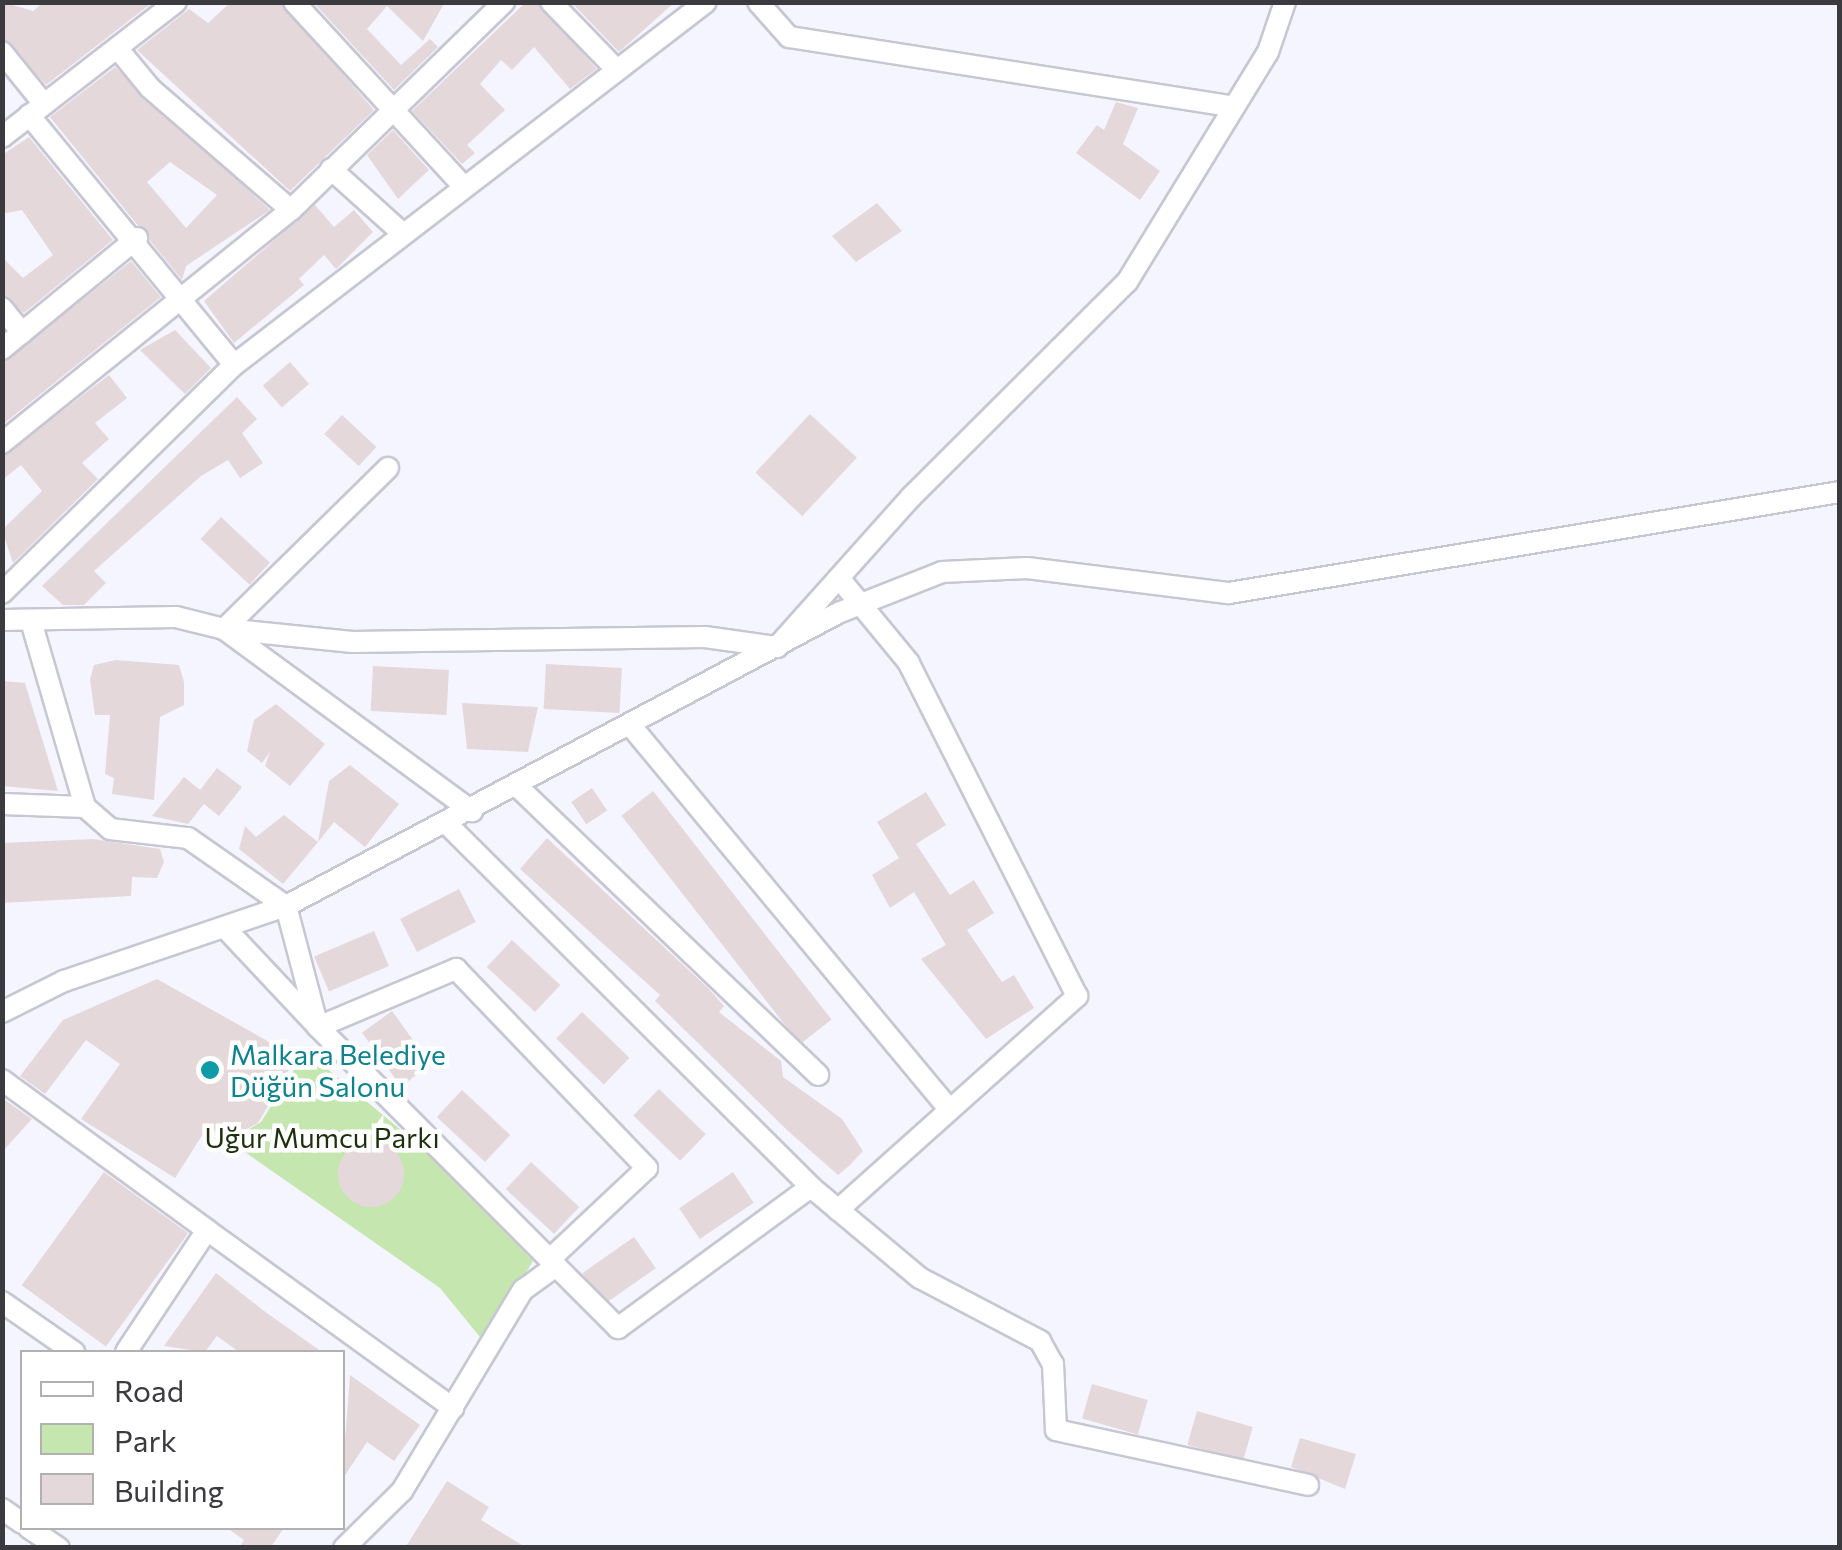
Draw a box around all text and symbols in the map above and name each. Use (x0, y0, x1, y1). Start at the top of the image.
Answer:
place label: Malkara Belediye Düğün Salonu (230, 1037, 446, 1103)
marker: Malkara Belediye Düğün Salonu (199, 1059, 221, 1081)
park label: Uğur Mumcu Parkı (204, 1120, 440, 1154)
legend (20, 1350, 345, 1530)
text: Road (114, 1371, 184, 1408)
text: Park (114, 1421, 177, 1458)
text: Building (114, 1471, 224, 1508)

